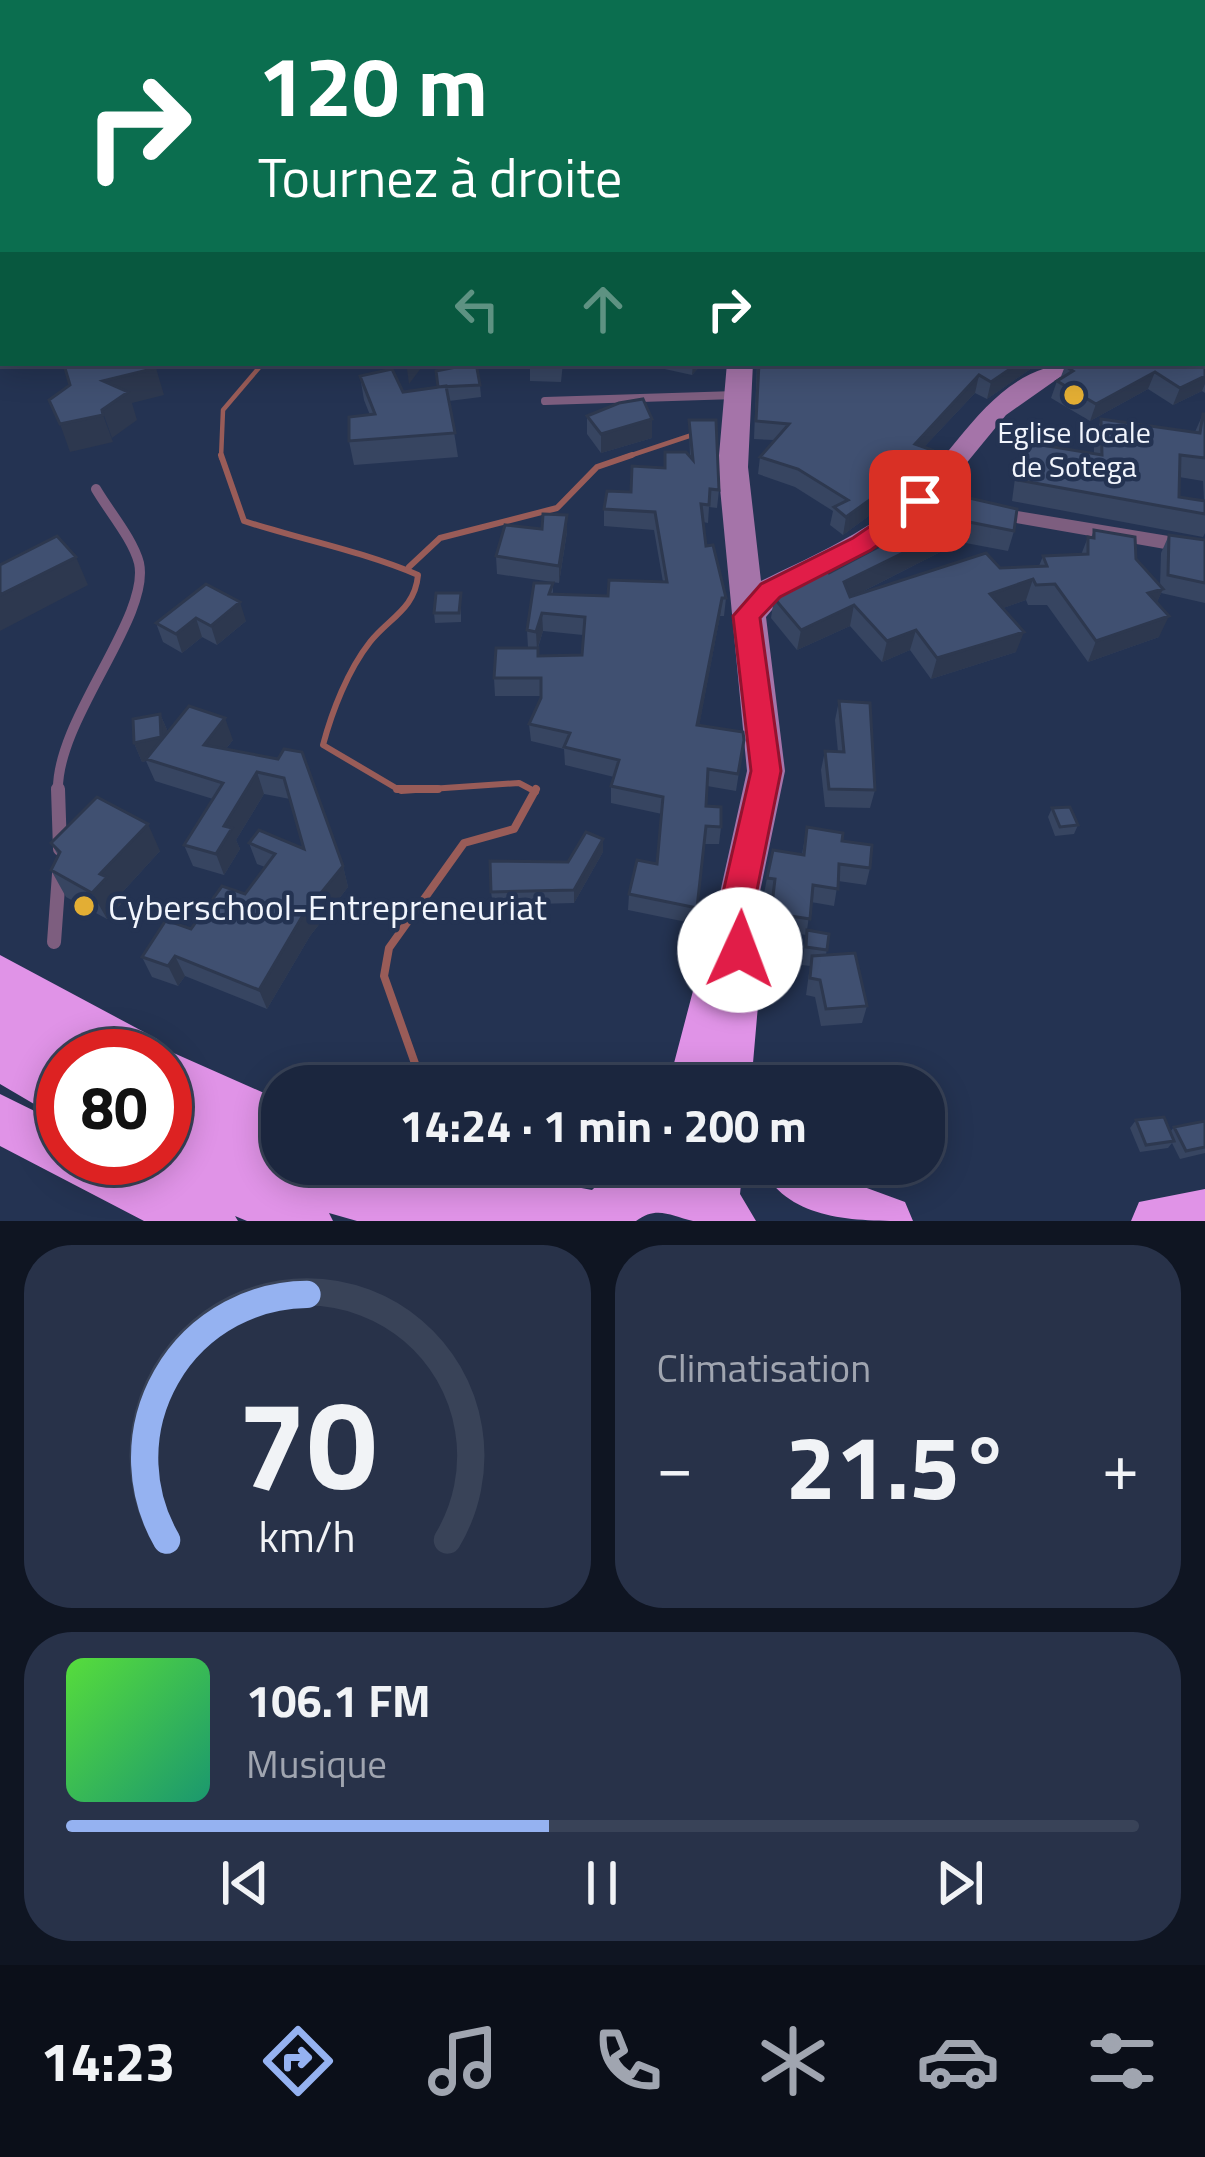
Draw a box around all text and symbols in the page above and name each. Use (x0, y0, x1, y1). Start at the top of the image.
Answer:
text: 120 m (258, 21, 488, 149)
icon: right (60, 48, 216, 204)
text: Tournez à droite (258, 136, 622, 218)
icon: left (444, 276, 510, 342)
icon: ahead (570, 276, 636, 342)
icon: right (696, 276, 762, 342)
marker: Eglise locale de Sotega (1061, 382, 1087, 408)
place label: Eglise locale de Sotega (997, 409, 1151, 489)
pin (869, 450, 971, 552)
icon: arrive (887, 468, 953, 534)
place label: Cyberschool-Entrepreneuriat (108, 879, 547, 934)
position arrow (677, 887, 803, 1013)
marker: Cyberschool-Entrepreneuriat (71, 893, 97, 919)
speed limit sign: 80 (36, 1029, 192, 1185)
text: 14:24 · 1 min · 200 m (399, 1091, 807, 1159)
text: Climatisation (657, 1338, 871, 1397)
text: 70 (237, 1348, 377, 1537)
text: 21.5° (785, 1397, 1010, 1534)
text: − (657, 1415, 693, 1516)
text: + (1102, 1415, 1139, 1516)
text: km/h (259, 1502, 356, 1568)
text: 106.1 FM (246, 1666, 431, 1734)
text: Musique (246, 1734, 387, 1793)
icon: previous (212, 1850, 278, 1916)
icon: pause (569, 1850, 635, 1916)
icon: next (927, 1850, 993, 1916)
icon: directions (256, 2019, 340, 2103)
icon: music (421, 2019, 505, 2103)
icon: phone (586, 2019, 670, 2103)
icon: climate (751, 2019, 835, 2103)
icon: car (916, 2019, 1000, 2103)
icon: filters (1080, 2019, 1164, 2103)
text: 14:23 (40, 2020, 175, 2102)

